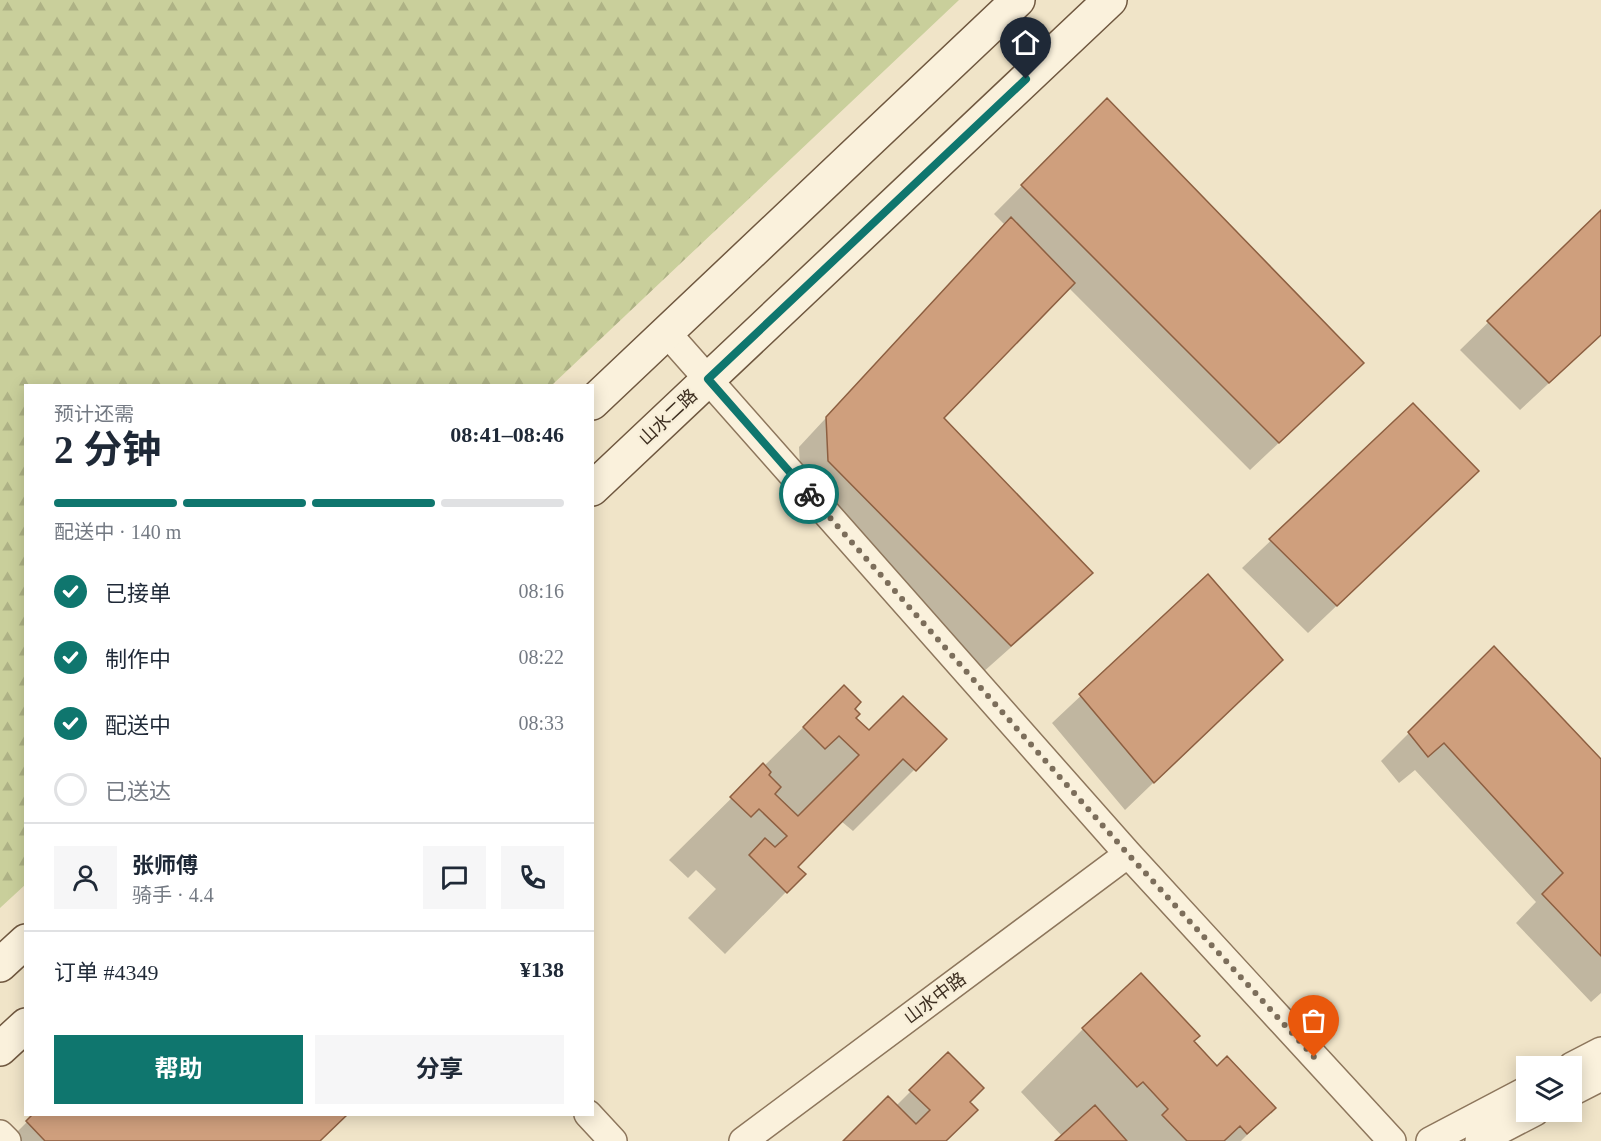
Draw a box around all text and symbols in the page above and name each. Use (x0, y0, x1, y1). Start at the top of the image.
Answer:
pin (1000, 17, 1051, 79)
icon: home (1009, 26, 1042, 59)
street label: 山水二路 (635, 385, 701, 449)
text: 预计还需 (54, 403, 134, 425)
text: 08:41–08:46 (450, 422, 564, 447)
text: 2 分钟 (54, 428, 161, 471)
courier (779, 464, 839, 524)
icon: bike (793, 478, 826, 511)
text: 配送中 · 140 m (54, 521, 181, 543)
icon: check (54, 575, 87, 608)
text: 08:16 (518, 580, 564, 602)
text: 已接单 (105, 581, 171, 606)
icon: check (54, 641, 87, 674)
text: 08:22 (518, 646, 564, 668)
text: 制作中 (105, 647, 171, 672)
icon: check (54, 707, 87, 740)
text: 08:33 (518, 712, 564, 734)
text: 配送中 (105, 713, 171, 738)
text: 已送达 (105, 779, 171, 804)
button: person (54, 846, 117, 909)
button: chat (423, 846, 486, 909)
button: phone (501, 846, 564, 909)
text: 张师傅 (132, 853, 198, 878)
text: 骑手 · 4.4 (132, 884, 214, 906)
text: ¥138 (520, 957, 564, 982)
text: 订单 #4349 (54, 960, 159, 985)
street label: 山水中路 (900, 968, 970, 1028)
pin (1288, 995, 1339, 1057)
icon: bag (1297, 1004, 1330, 1037)
button: 帮助 (54, 1035, 303, 1104)
button: 分享 (315, 1035, 564, 1104)
map controls (1516, 1056, 1582, 1122)
button: layers (1516, 1056, 1582, 1122)

